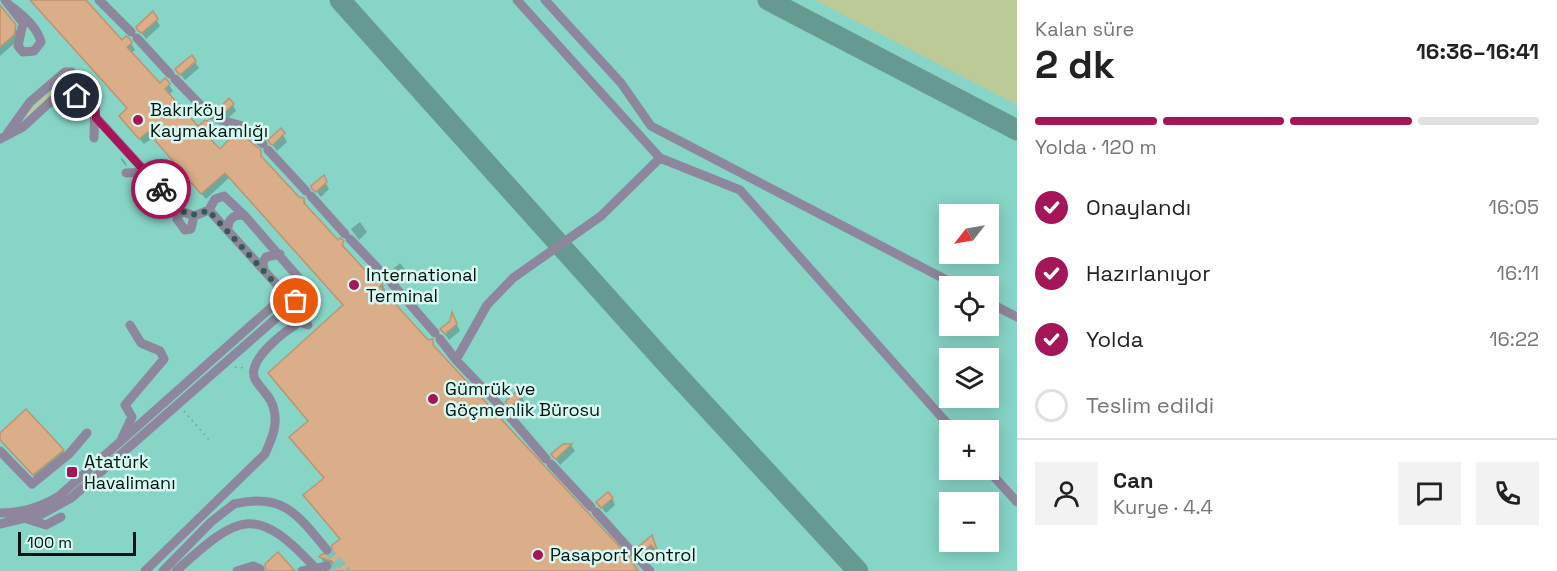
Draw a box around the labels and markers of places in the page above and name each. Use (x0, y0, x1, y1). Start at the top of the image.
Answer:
pin (51, 70, 102, 121)
place label: Bakırköy Kaymakamlığı (150, 98, 268, 142)
marker: Bakırköy Kaymakamlığı (131, 113, 145, 127)
place label: International Terminal (366, 263, 477, 307)
pin (270, 275, 321, 326)
marker: International Terminal (347, 278, 361, 292)
place label: Gümrük ve Göçmenlik Bürosu (445, 377, 600, 421)
marker: Gümrük ve Göçmenlik Bürosu (426, 392, 440, 406)
place label: Atatürk Havalimanı (84, 450, 176, 494)
marker: Atatürk Havalimanı (65, 465, 79, 479)
place label: Pasaport Kontrol (550, 543, 696, 566)
marker: Pasaport Kontrol (531, 548, 545, 562)

